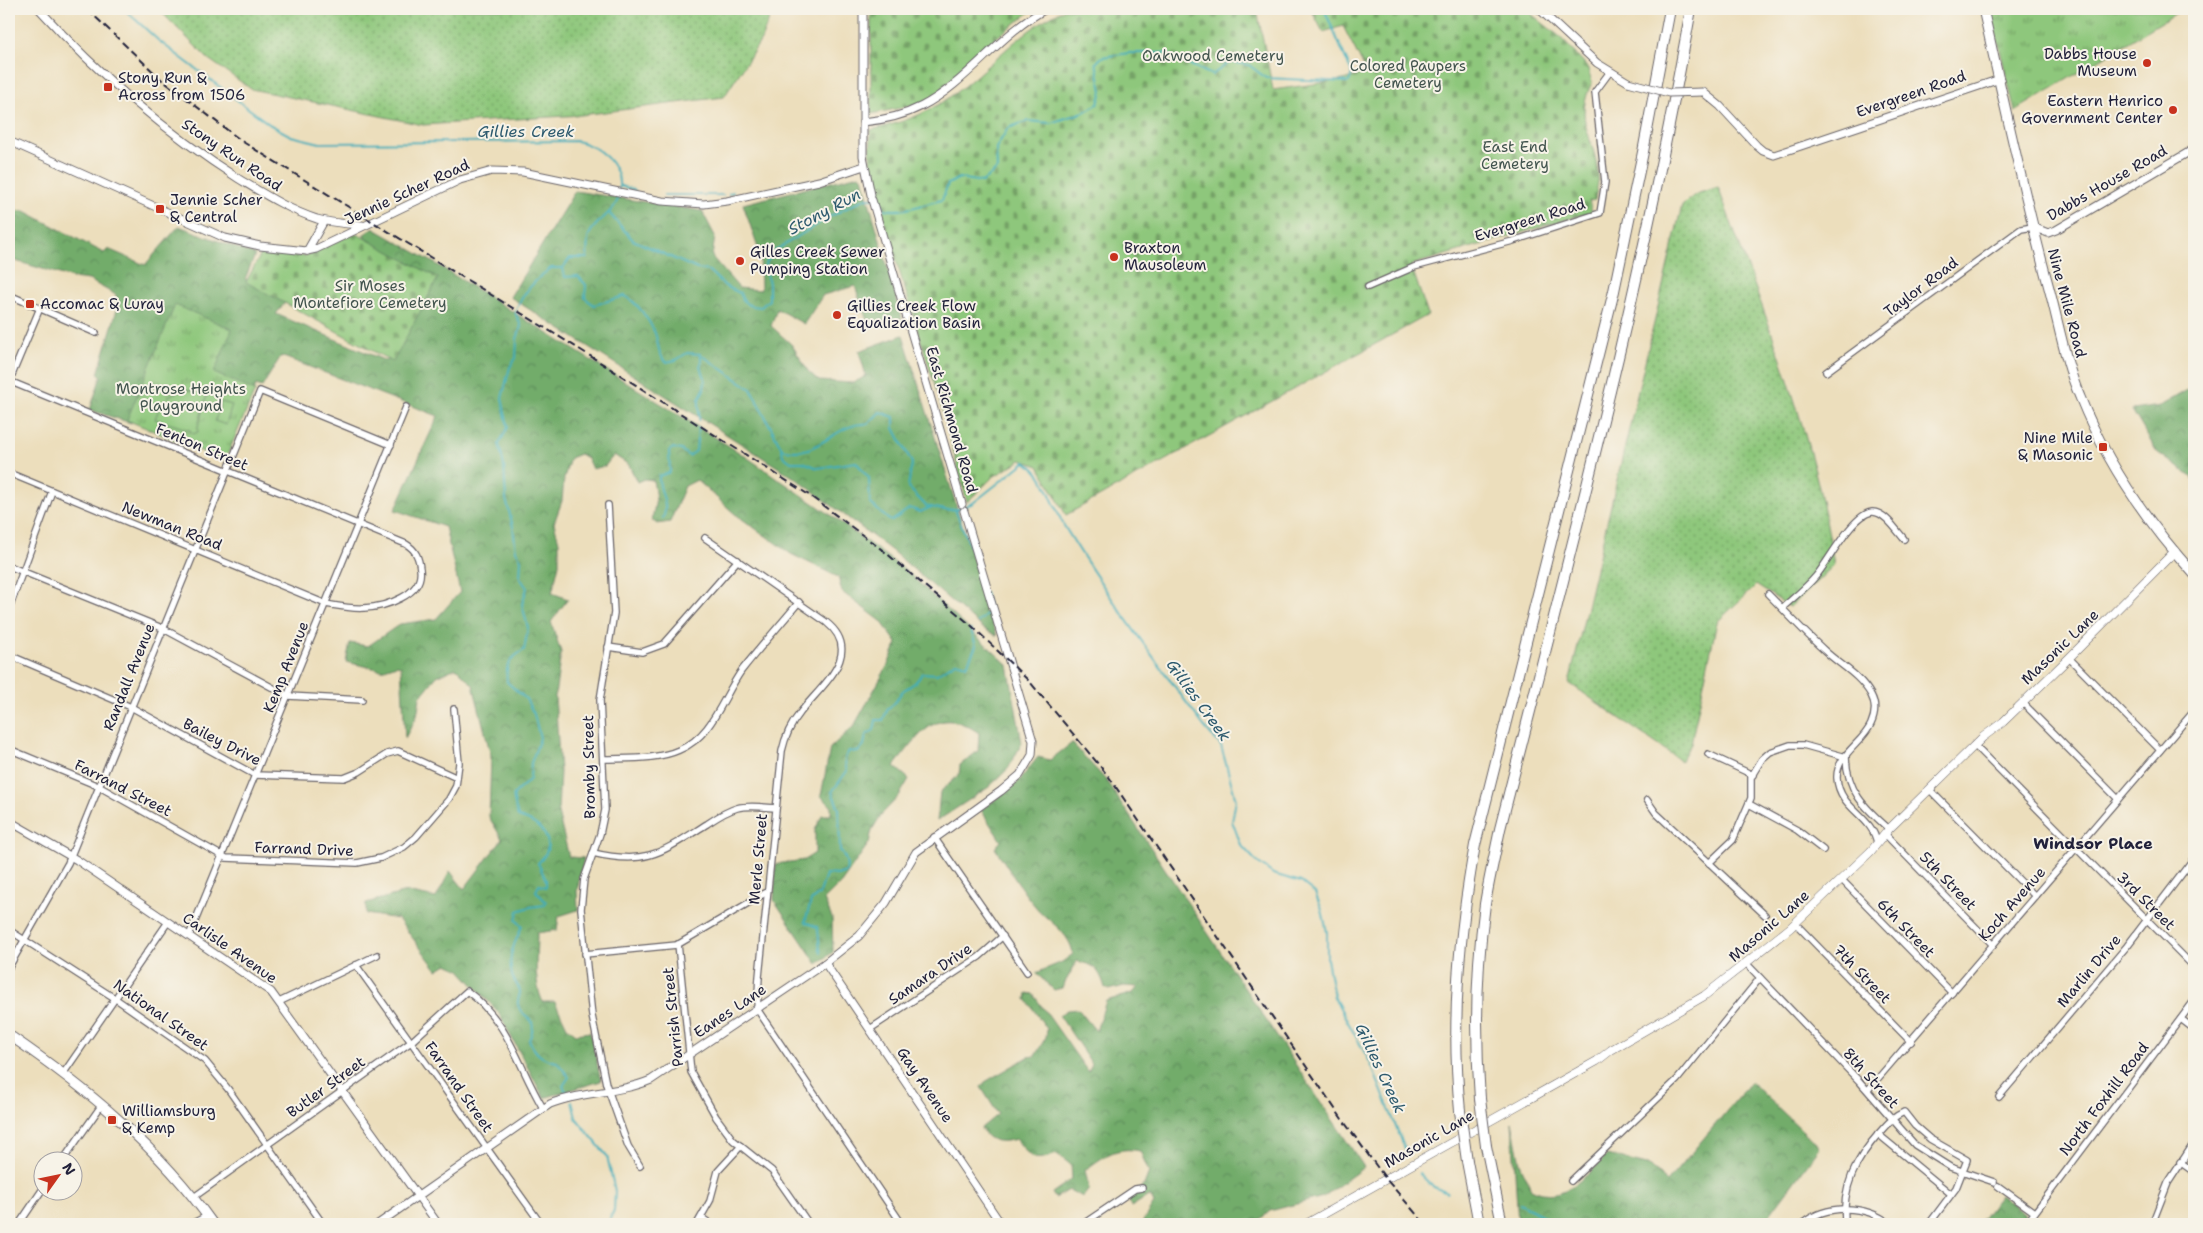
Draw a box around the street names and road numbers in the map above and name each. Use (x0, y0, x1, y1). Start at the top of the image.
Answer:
street label: Evergreen Road (1853, 66, 1969, 122)
street label: Stony Run Road (178, 114, 286, 196)
street label: Dabbs House Road (2043, 140, 2171, 226)
street label: Jennie Scher Road (341, 154, 473, 230)
street label: Evergreen Road (1472, 193, 1588, 246)
street label: Nine Mile Road (2043, 246, 2091, 360)
street label: Taylor Road (1880, 252, 1963, 322)
street label: East Richmond Road (922, 344, 983, 496)
street label: Fenton Street (153, 419, 251, 475)
street label: Newman Road (119, 497, 226, 555)
street label: Masonic Lane (2017, 605, 2103, 689)
street label: Kemp Avenue (259, 618, 313, 716)
street label: Randall Avenue (98, 620, 160, 734)
street label: Bailey Drive (179, 714, 265, 770)
street label: Bromby Street (578, 715, 600, 819)
street label: Farrand Street (71, 755, 175, 821)
street label: Merle Street (744, 813, 772, 905)
street label: Farrand Drive (254, 837, 354, 861)
street label: 5th Street (1915, 847, 1981, 915)
street label: Koch Avenue (1974, 862, 2050, 946)
street label: 3rd Street (2112, 867, 2180, 935)
street label: Masonic Lane (1724, 885, 1814, 967)
street label: 6th Street (1873, 894, 1939, 962)
street label: Carlisle Avenue (179, 908, 281, 988)
street label: Marlin Drive (2053, 930, 2125, 1012)
street label: Samara Drive (884, 939, 976, 1009)
street label: 7th Street (1829, 940, 1895, 1008)
street label: Parrish Street (658, 966, 688, 1068)
street label: National Street (109, 975, 213, 1055)
street label: Eanes Lane (690, 979, 770, 1043)
street label: Farrand Street (420, 1038, 498, 1136)
street label: North Foxhill Road (2055, 1038, 2154, 1160)
street label: Gay Avenue (892, 1043, 958, 1127)
street label: 8th Street (1838, 1043, 1904, 1113)
street label: Butler Street (283, 1052, 369, 1122)
street label: Masonic Lane (1380, 1105, 1478, 1173)

